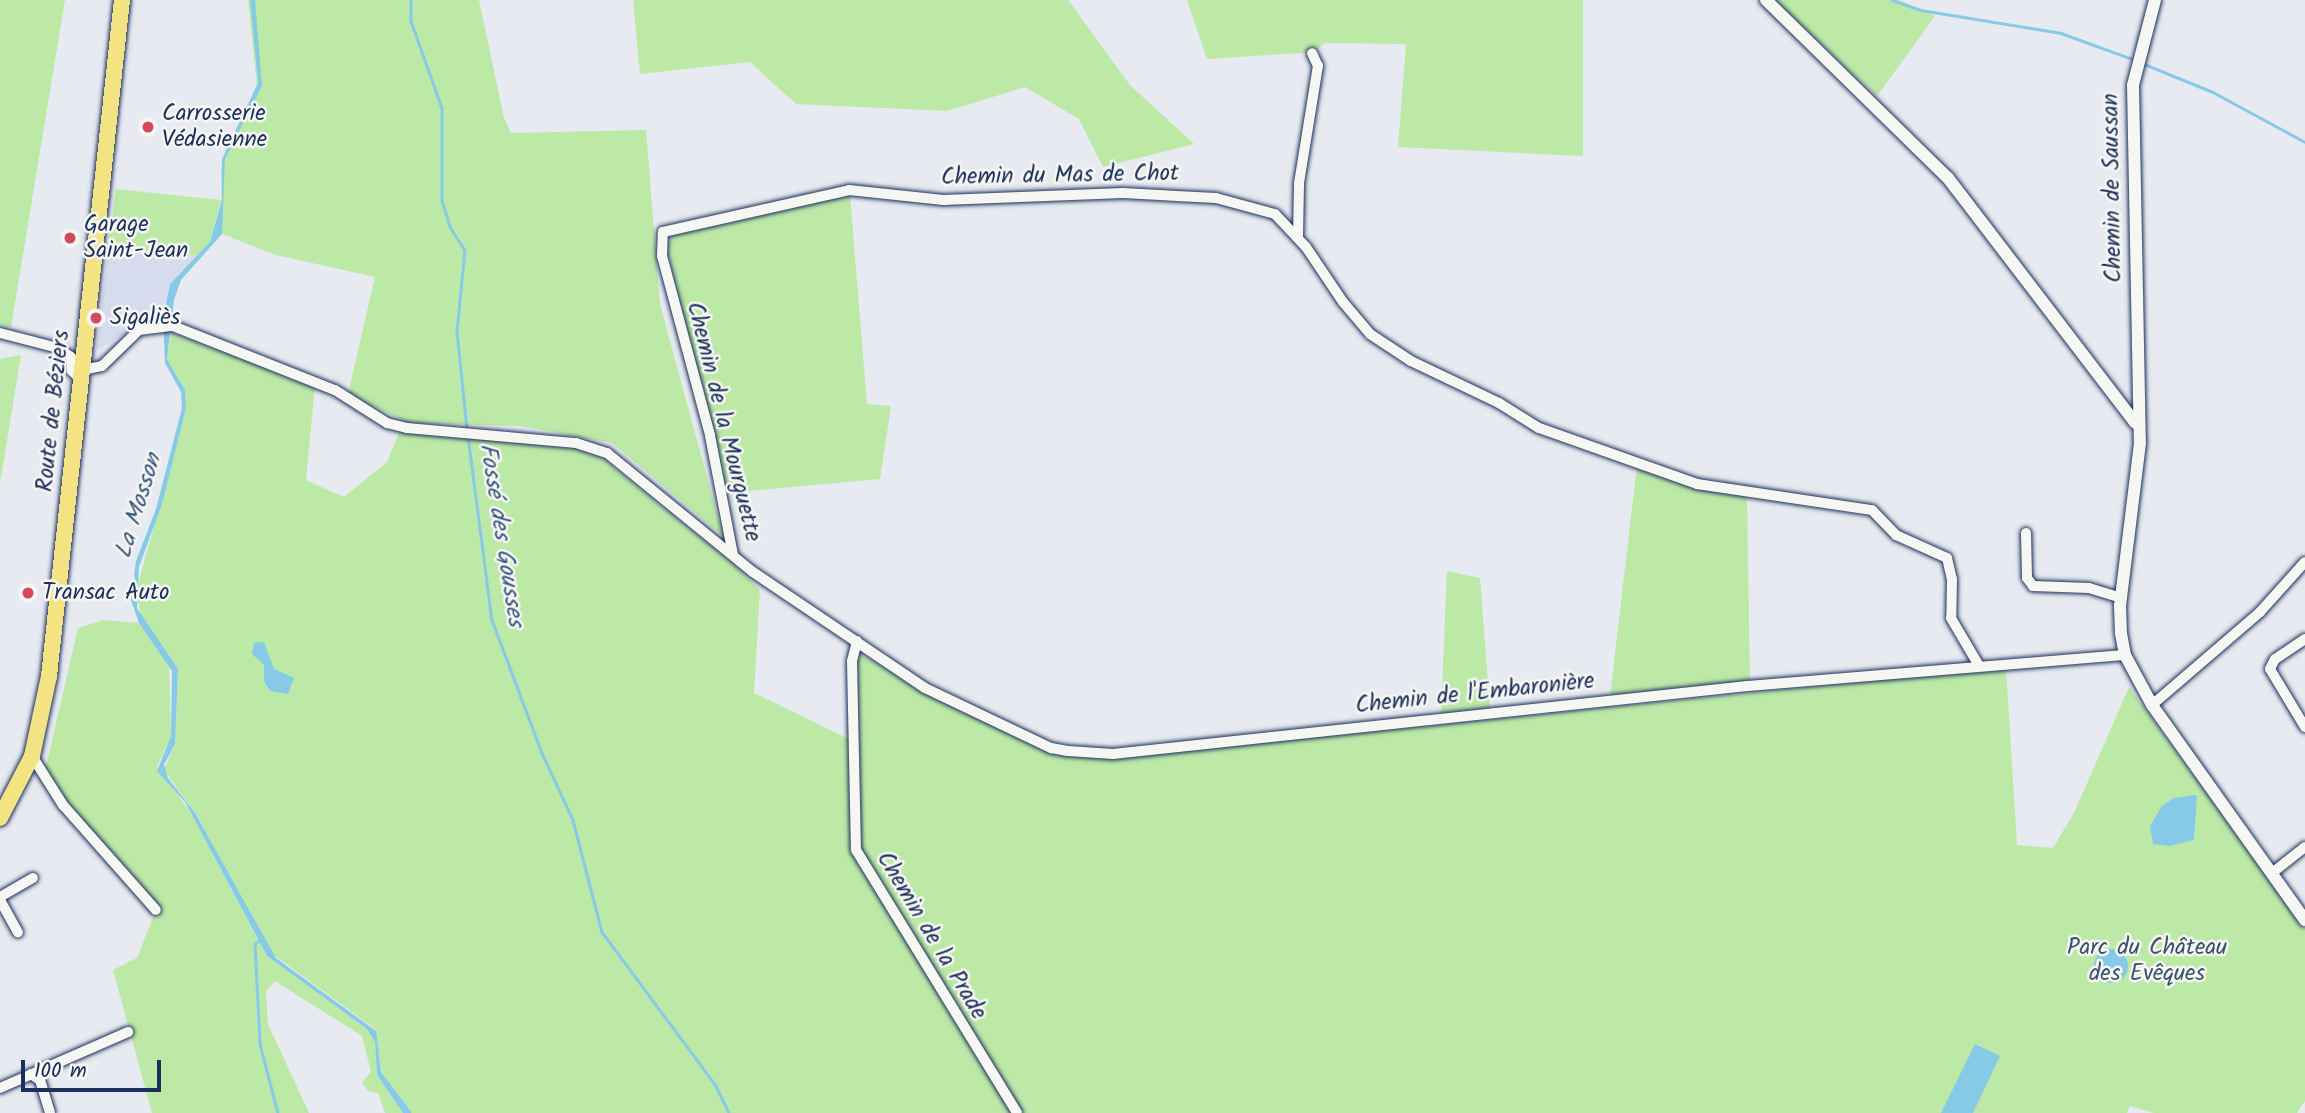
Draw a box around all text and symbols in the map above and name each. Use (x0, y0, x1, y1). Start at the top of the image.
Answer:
street label: Chemin de Saussan (2098, 93, 2128, 283)
place label: Carrosserie Védasienne (162, 100, 267, 154)
marker: Carrosserie Védasienne (140, 119, 156, 135)
street label: Chemin du Mas de Chot (941, 160, 1179, 192)
place label: Garage Saint-Jean (84, 211, 188, 265)
marker: Garage Saint-Jean (62, 230, 78, 246)
street label: Chemin de la Mourguette (680, 299, 766, 545)
place label: Sigaliès (110, 304, 180, 332)
marker: Sigaliès (88, 310, 104, 326)
street label: Route de Béziers (32, 329, 76, 493)
water label: Fossé des Gousses (472, 441, 530, 629)
water label: La Mosson (109, 450, 169, 562)
place label: Transac Auto (42, 579, 169, 607)
marker: Transac Auto (20, 585, 36, 601)
street label: Chemin de l'Embaronière (1354, 668, 1596, 720)
street label: Chemin de la Prade (870, 847, 992, 1025)
park label: Parc du Château des Evêques (2067, 934, 2227, 988)
scale bar (24, 1046, 164, 1090)
text: 100 m (34, 1055, 87, 1088)

